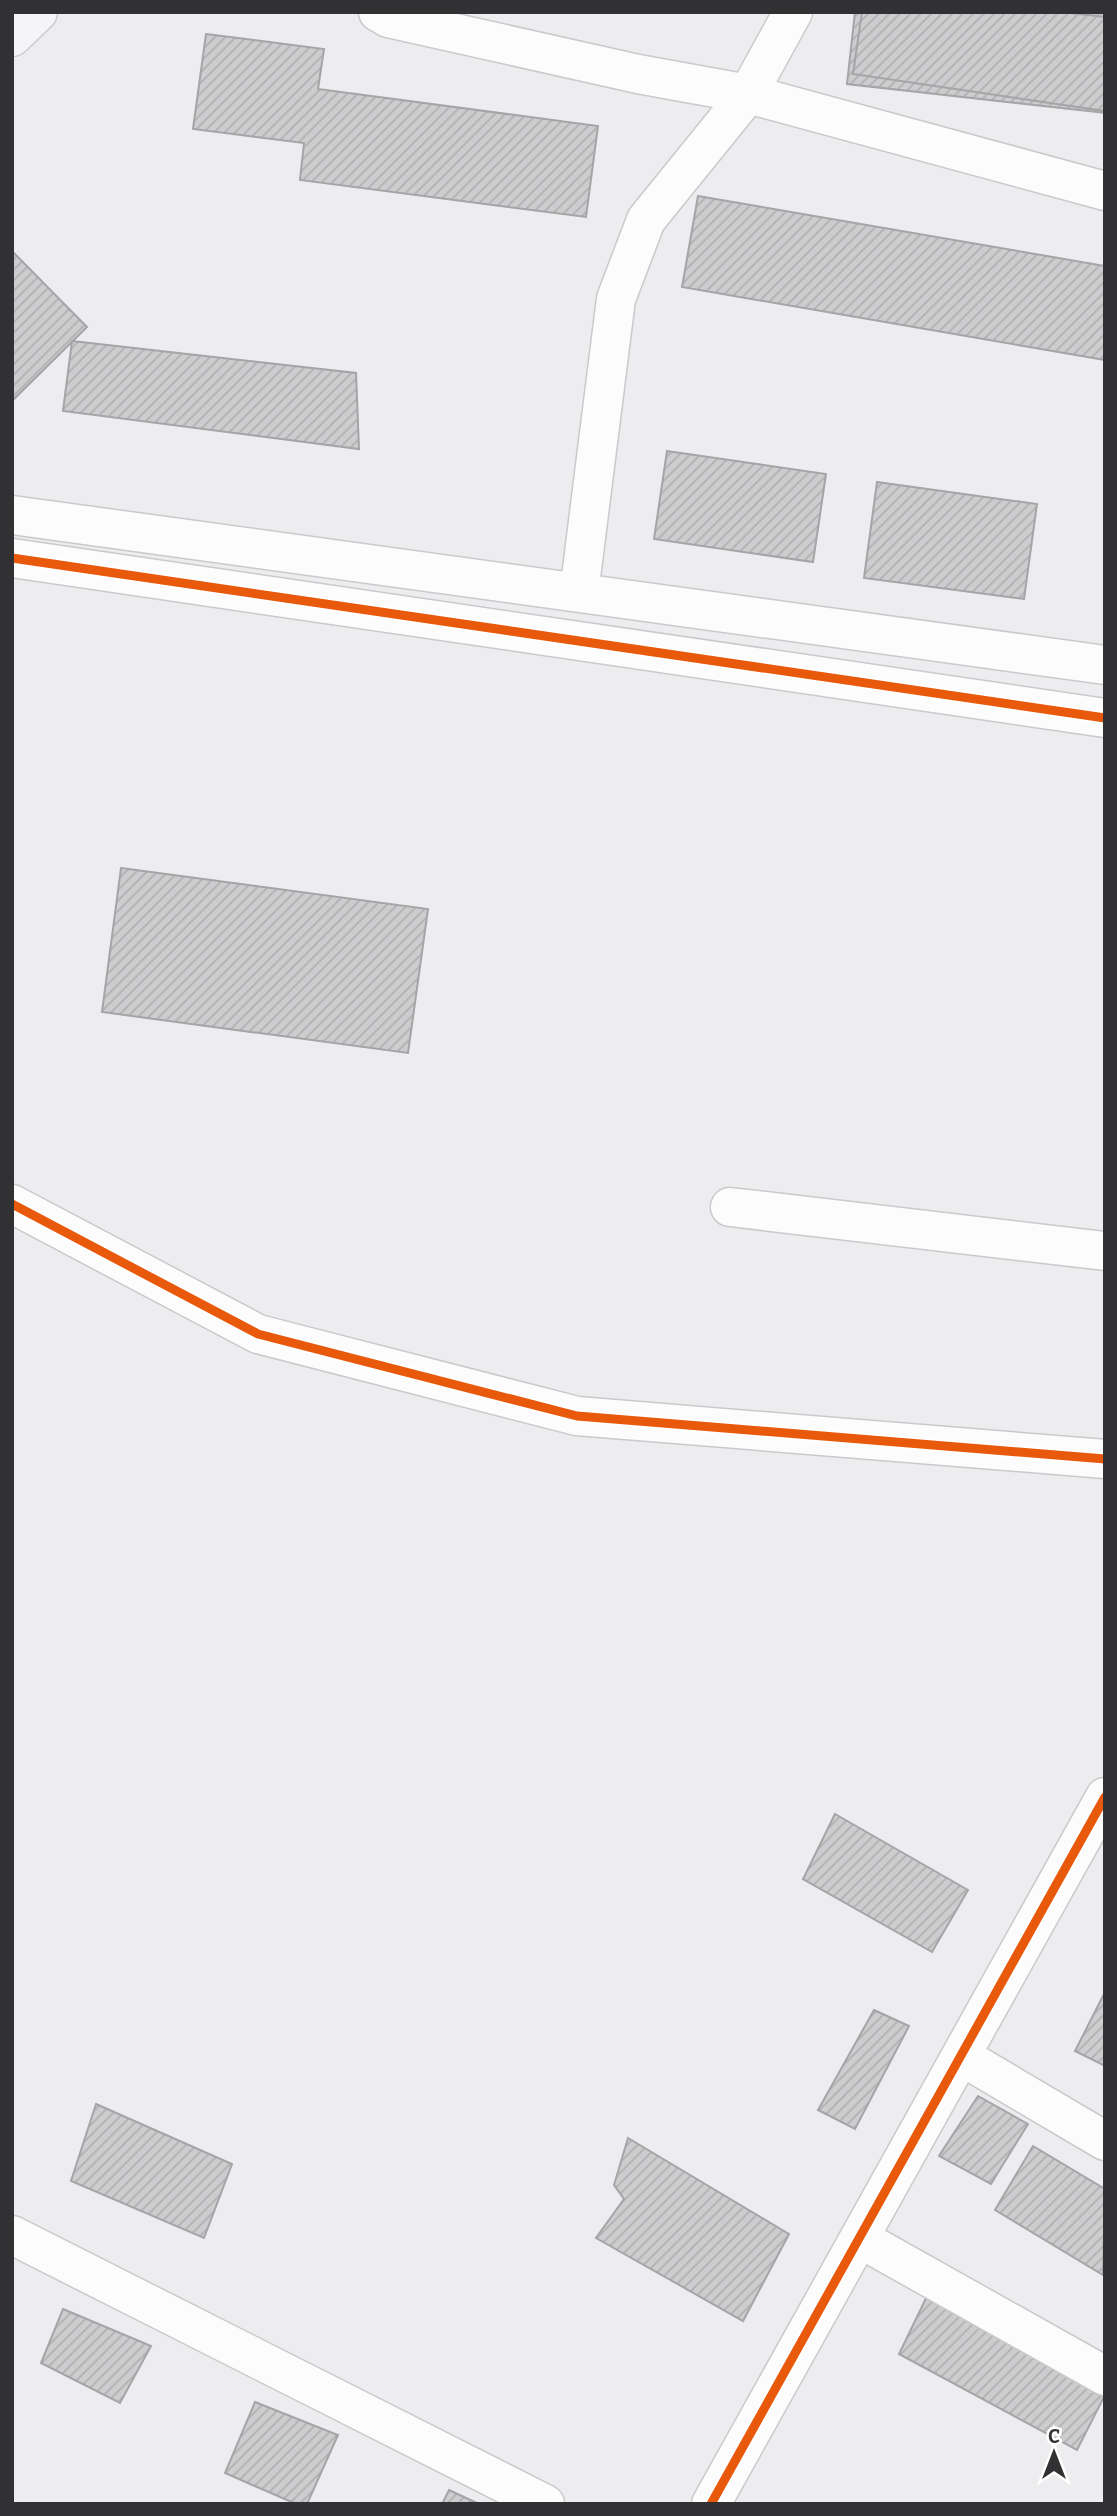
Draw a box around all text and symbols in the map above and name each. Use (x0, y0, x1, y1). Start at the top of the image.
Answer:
north arrow (1019, 2418, 1089, 2488)
text: С (1048, 2425, 1060, 2448)

